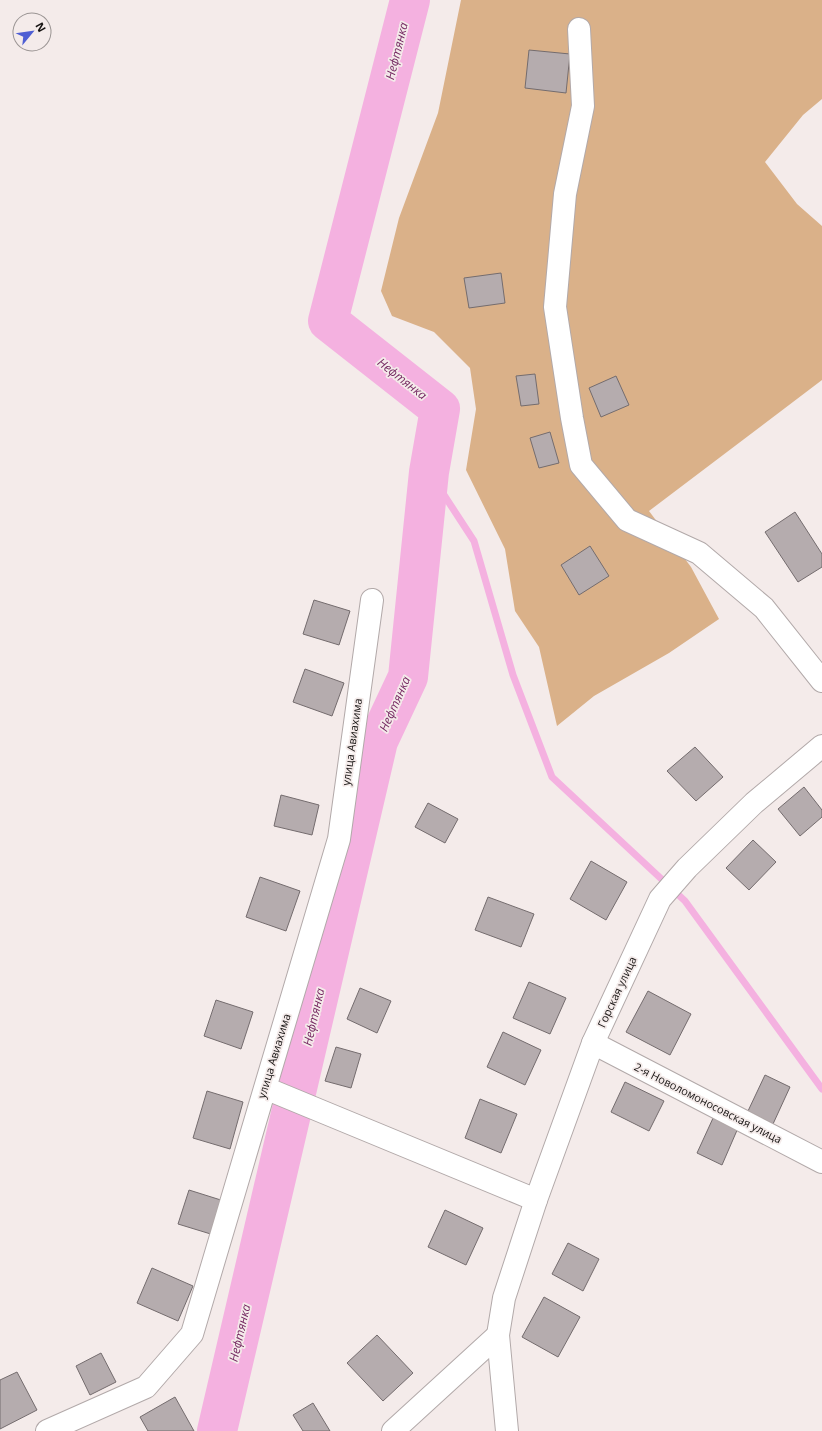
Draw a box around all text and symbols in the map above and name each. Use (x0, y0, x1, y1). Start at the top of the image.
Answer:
north arrow (12, 12, 52, 52)
text: N (32, 19, 50, 34)
water label: Нефтянка (381, 20, 412, 81)
water label: Нефтянка (374, 354, 431, 403)
water label: Нефтянка (375, 673, 414, 734)
street label: улица Авиахима (338, 697, 365, 787)
street label: Горская улица (594, 954, 640, 1030)
water label: Нефтянка (299, 986, 328, 1047)
street label: улица Авиахима (253, 1012, 294, 1100)
street label: 2-я Новоломоносовская улица (632, 1059, 785, 1146)
water label: Нефтянка (225, 1302, 254, 1363)

